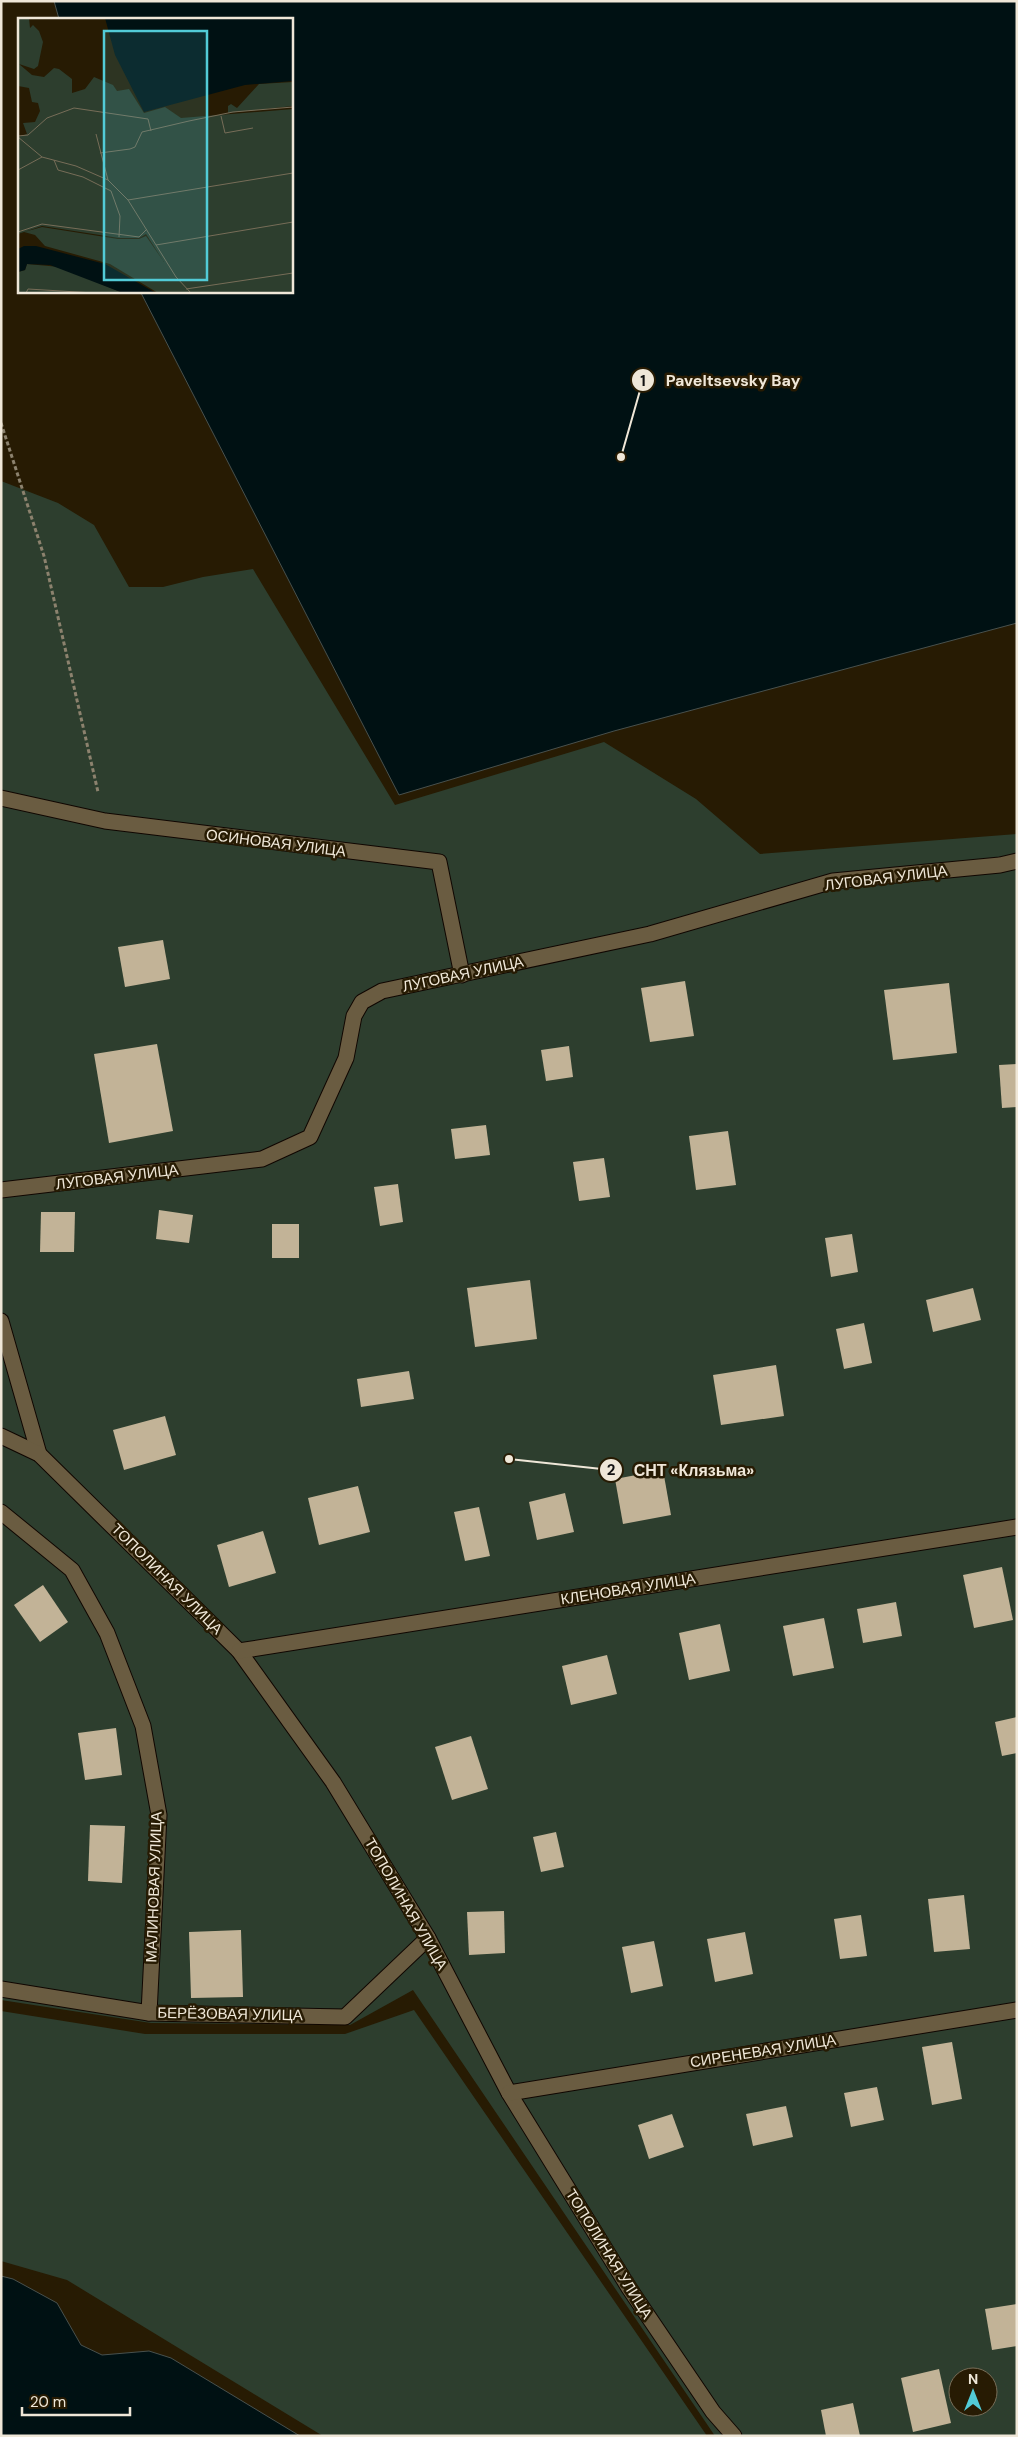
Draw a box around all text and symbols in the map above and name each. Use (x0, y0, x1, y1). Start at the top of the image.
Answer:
inset map (18, 18, 292, 292)
callout: Paveltsevsky Bay (631, 365, 810, 396)
text: Paveltsevsky Bay (666, 370, 801, 391)
text: 1 (640, 371, 646, 391)
street label: ОСИНОВАЯ УЛИЦА (205, 824, 347, 862)
street label: ЛУГОВАЯ УЛИЦА (824, 861, 948, 895)
street label: ЛУГОВАЯ УЛИЦА (401, 951, 525, 997)
street label: ЛУГОВАЯ УЛИЦА (55, 1160, 179, 1194)
callout: СНТ «Клязьма» (599, 1455, 764, 1486)
text: 2 (607, 1460, 616, 1480)
text: СНТ «Клязьма» (634, 1460, 754, 1481)
street label: ТОПОЛИНАЯ УЛИЦА (107, 1519, 227, 1639)
street label: КЛЕНОВАЯ УЛИЦА (559, 1568, 697, 1610)
street label: МАЛИНОВАЯ УЛИЦА (141, 1811, 167, 1963)
street label: ТОПОЛИНАЯ УЛИЦА (360, 1834, 452, 1974)
street label: БЕРЁЗОВАЯ УЛИЦА (157, 2003, 303, 2025)
street label: СИРЕНЕВАЯ УЛИЦА (689, 2030, 837, 2072)
street label: ТОПОЛИНАЯ УЛИЦА (561, 2185, 657, 2323)
north arrow (948, 2367, 998, 2417)
text: N (968, 2370, 978, 2388)
scale bar (22, 2384, 130, 2416)
text: 20 m (30, 2392, 66, 2412)

